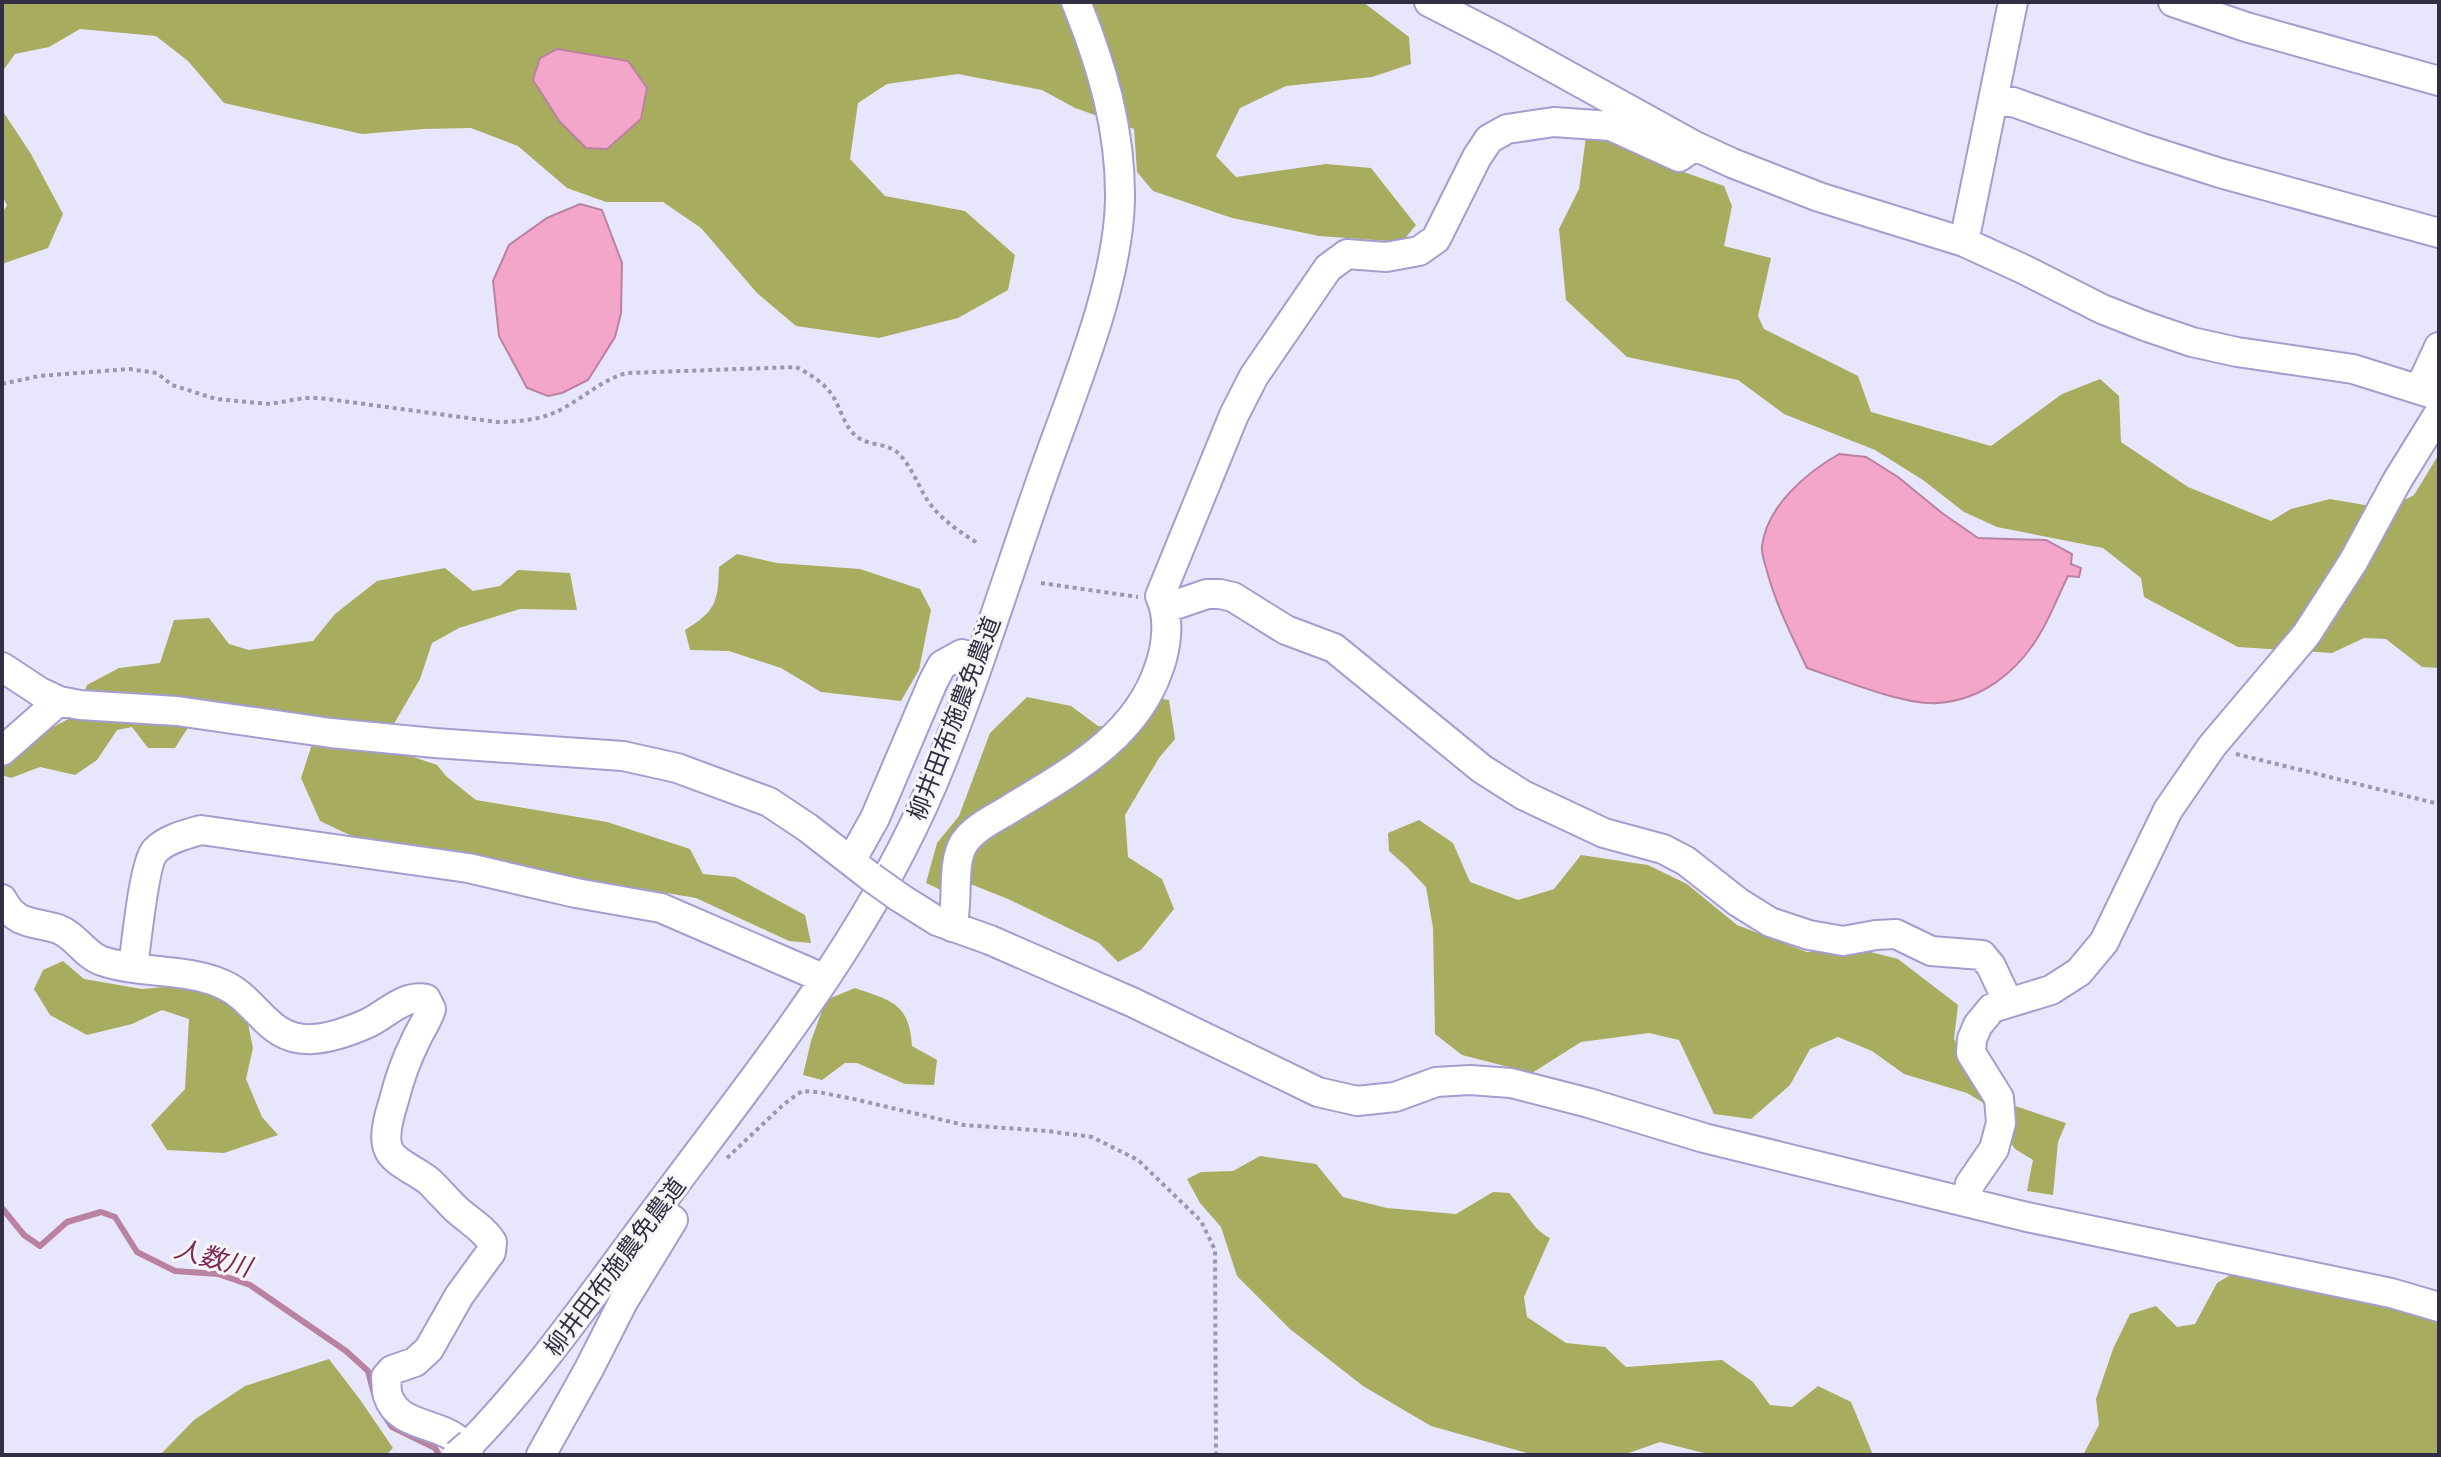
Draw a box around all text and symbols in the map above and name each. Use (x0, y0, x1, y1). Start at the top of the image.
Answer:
street label: 柳井田布施農免農道 (899, 611, 1007, 825)
street label: 柳井田布施農免農道 (536, 1170, 692, 1362)
water label: 人数川 (171, 1230, 258, 1285)

